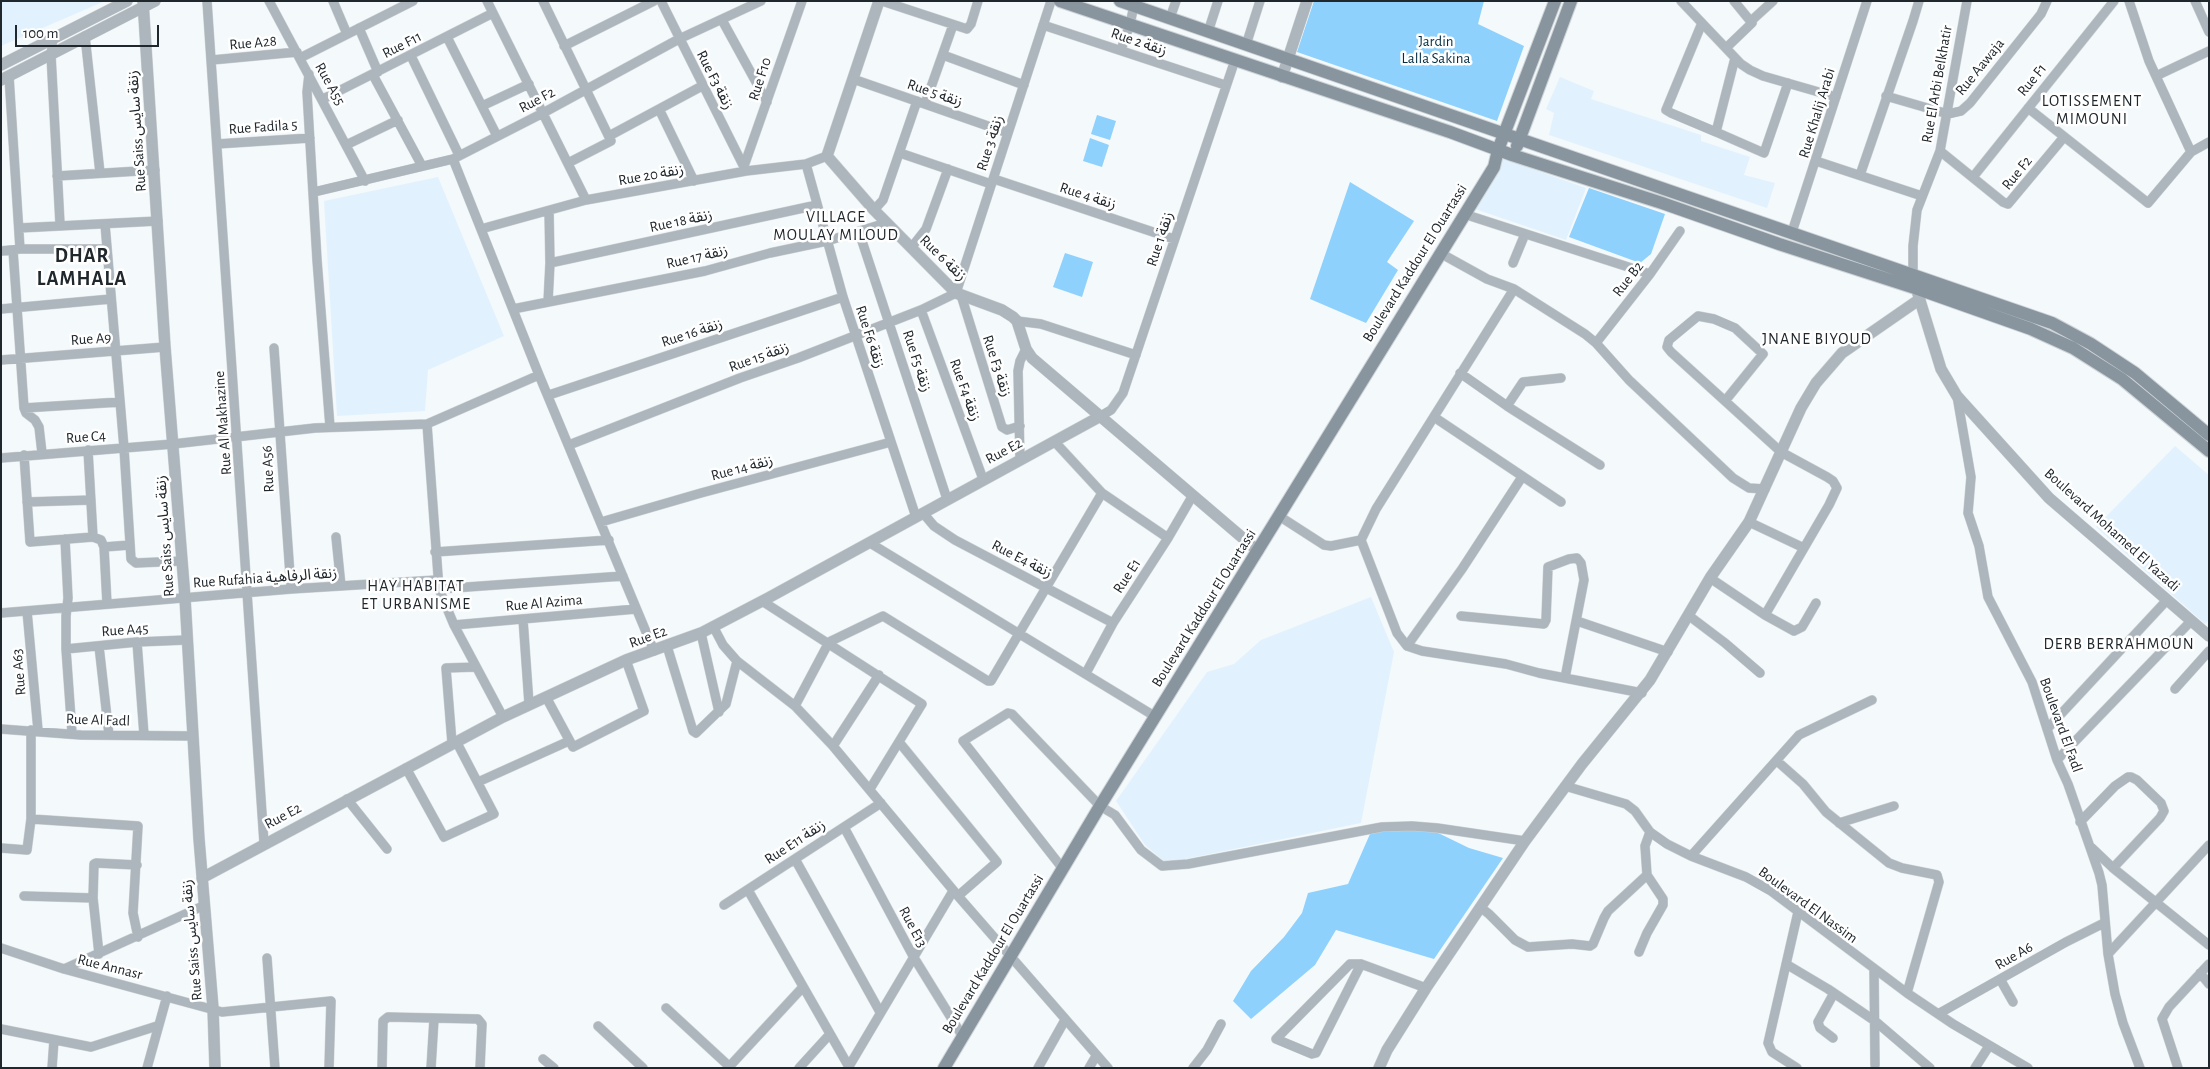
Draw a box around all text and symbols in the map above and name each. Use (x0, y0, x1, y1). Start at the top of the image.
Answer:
scale bar (18, 15, 161, 47)
street label: Rue 2 زنقة (1109, 24, 1169, 60)
street label: Rue El Arbi Belkhatir (1918, 24, 1956, 144)
text: 100 m (23, 26, 58, 41)
street label: Rue F11 (379, 27, 425, 63)
street label: Rue A28 (228, 32, 278, 54)
park label: Jardin Lalla Sakina (1402, 32, 1470, 67)
street label: Rue Aawaja (1952, 35, 2008, 99)
street label: Rue F3 زنقة (692, 47, 738, 113)
street label: Rue F10 (745, 55, 775, 103)
street label: Rue A55 (311, 59, 349, 109)
street label: Rue F1 (2013, 60, 2051, 100)
street label: Rue Khalij Arabi (1795, 66, 1839, 160)
street label: Rue Saiss زنقة سايس (124, 70, 150, 192)
street label: Rue 5 زنقة (905, 75, 965, 111)
street label: Rue F2 (516, 83, 558, 117)
district label: LOTISSEMENT MIMOUNI (2040, 91, 2144, 129)
street label: Rue 3 زنقة (973, 113, 1007, 173)
street label: Rue Fadila 5 (228, 116, 298, 138)
street label: Rue F2 (1998, 152, 2036, 194)
street label: Rue 20 زنقة (617, 160, 685, 190)
street label: Rue 4 زنقة (1057, 178, 1119, 214)
street label: Boulevard Kaddour El Ouartassi (1359, 181, 1471, 345)
street label: Rue 18 زنقة (648, 206, 714, 236)
district label: VILLAGE MOULAY MILOUD (772, 207, 900, 245)
street label: Rue 1 زنقة (1143, 209, 1177, 269)
street label: Rue 6 زنقة (916, 231, 970, 285)
street label: Rue 17 زنقة (664, 241, 730, 273)
district label: DHAR LAMHALA (36, 244, 128, 291)
street label: Rue B2 (1609, 258, 1647, 300)
street label: Rue F6 زنقة (851, 303, 889, 371)
street label: Rue 16 زنقة (659, 315, 725, 351)
street label: Rue F5 زنقة (899, 328, 935, 394)
street label: Rue A9 (70, 329, 112, 349)
district label: JNANE BIYOUD (1761, 329, 1873, 349)
street label: Rue F3 زنقة (979, 333, 1015, 399)
street label: Rue 15 زنقة (726, 338, 792, 376)
street label: Rue F4 زنقة (945, 356, 985, 424)
street label: Rue Al Makhazine (210, 370, 236, 476)
street label: Rue C4 (65, 427, 107, 447)
street label: Rue E2 (983, 434, 1025, 468)
street label: Rue A56 (258, 445, 278, 493)
street label: Rue 14 زنقة (709, 451, 775, 485)
street label: Boulevard Mohamed El Yazadi (2041, 464, 2183, 596)
street label: Rue Saiss زنقة سايس (152, 475, 178, 597)
street label: Boulevard Kaddour El Ouartassi (1148, 526, 1260, 690)
street label: Rue E4 زنقة (989, 536, 1055, 582)
street label: Rue E1 (1109, 555, 1145, 597)
street label: Rue Rufahia زنقة الرفاهية (192, 564, 338, 592)
district label: HAY HABITAT ET URBANISME (359, 576, 473, 614)
street label: Rue Al Azima (505, 591, 583, 615)
street label: Rue A45 (101, 619, 149, 641)
street label: Rue E2 (627, 622, 669, 652)
district label: DERB BERRAHMOUN (2042, 634, 2196, 654)
street label: Rue A63 (8, 648, 30, 696)
street label: Boulevard El Fadl (2036, 675, 2086, 775)
street label: Rue Al Fadl (66, 710, 130, 730)
street label: Rue E2 (262, 799, 304, 833)
street label: Rue E11 زنقة (761, 816, 829, 868)
street label: Boulevard El Nassim (1755, 863, 1861, 947)
street label: Boulevard Kaddour El Ouartassi (938, 871, 1048, 1037)
street label: Rue Saiss زنقة سايس (178, 879, 206, 1001)
street label: Rue E13 (895, 904, 931, 950)
street label: Rue A6 (1992, 938, 2036, 974)
street label: Rue Annasr (76, 950, 144, 984)

